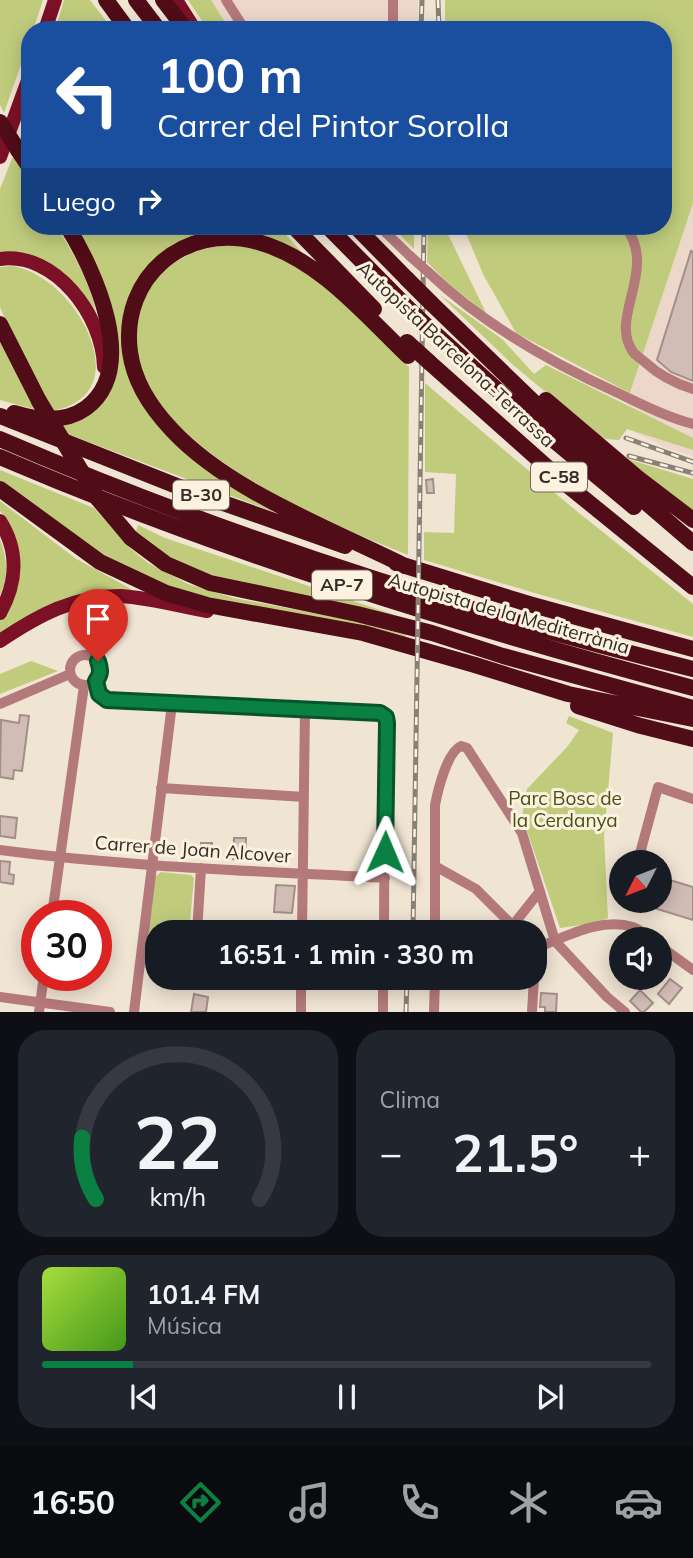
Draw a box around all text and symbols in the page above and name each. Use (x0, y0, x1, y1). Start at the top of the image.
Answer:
text: 100 m (157, 44, 303, 105)
icon: left (42, 49, 133, 140)
text: Carrer del Pintor Sorolla (157, 105, 509, 145)
icon: right (130, 182, 168, 220)
text: Luego (42, 185, 116, 218)
street label: Autopista Barcelona-Terrassa (352, 256, 560, 452)
road number: C-58 (531, 462, 587, 491)
road number: B-30 (173, 480, 229, 509)
street label: Autopista de la Mediterrània (386, 567, 632, 659)
road number: AP-7 (312, 570, 372, 600)
pin (68, 589, 128, 661)
icon: arrive (79, 600, 117, 638)
park label: Parc Bosc de la Cerdanya (508, 786, 622, 832)
position arrow (348, 815, 422, 889)
street label: Carrer de Joan Alcover (94, 830, 292, 868)
north arrow (609, 850, 672, 914)
map controls (609, 850, 672, 990)
speed limit sign: 30 (21, 900, 112, 991)
button: sound (609, 927, 672, 990)
text: 16:51 · 1 min · 330 m (218, 938, 474, 971)
text: Clima (380, 1085, 440, 1114)
text: 22 (134, 1097, 221, 1188)
text: 21.5° (452, 1120, 578, 1185)
text: − (380, 1129, 402, 1177)
text: + (628, 1129, 651, 1177)
text: km/h (149, 1181, 206, 1212)
text: 101.4 FM (147, 1278, 260, 1311)
text: Música (147, 1311, 222, 1340)
icon: previous (125, 1378, 163, 1416)
icon: pause (328, 1378, 366, 1416)
icon: next (531, 1378, 569, 1416)
icon: directions (176, 1478, 225, 1527)
icon: music (285, 1478, 334, 1527)
icon: phone (395, 1478, 444, 1527)
icon: climate (504, 1478, 553, 1527)
icon: car (614, 1478, 663, 1527)
text: 16:50 (30, 1482, 115, 1522)

